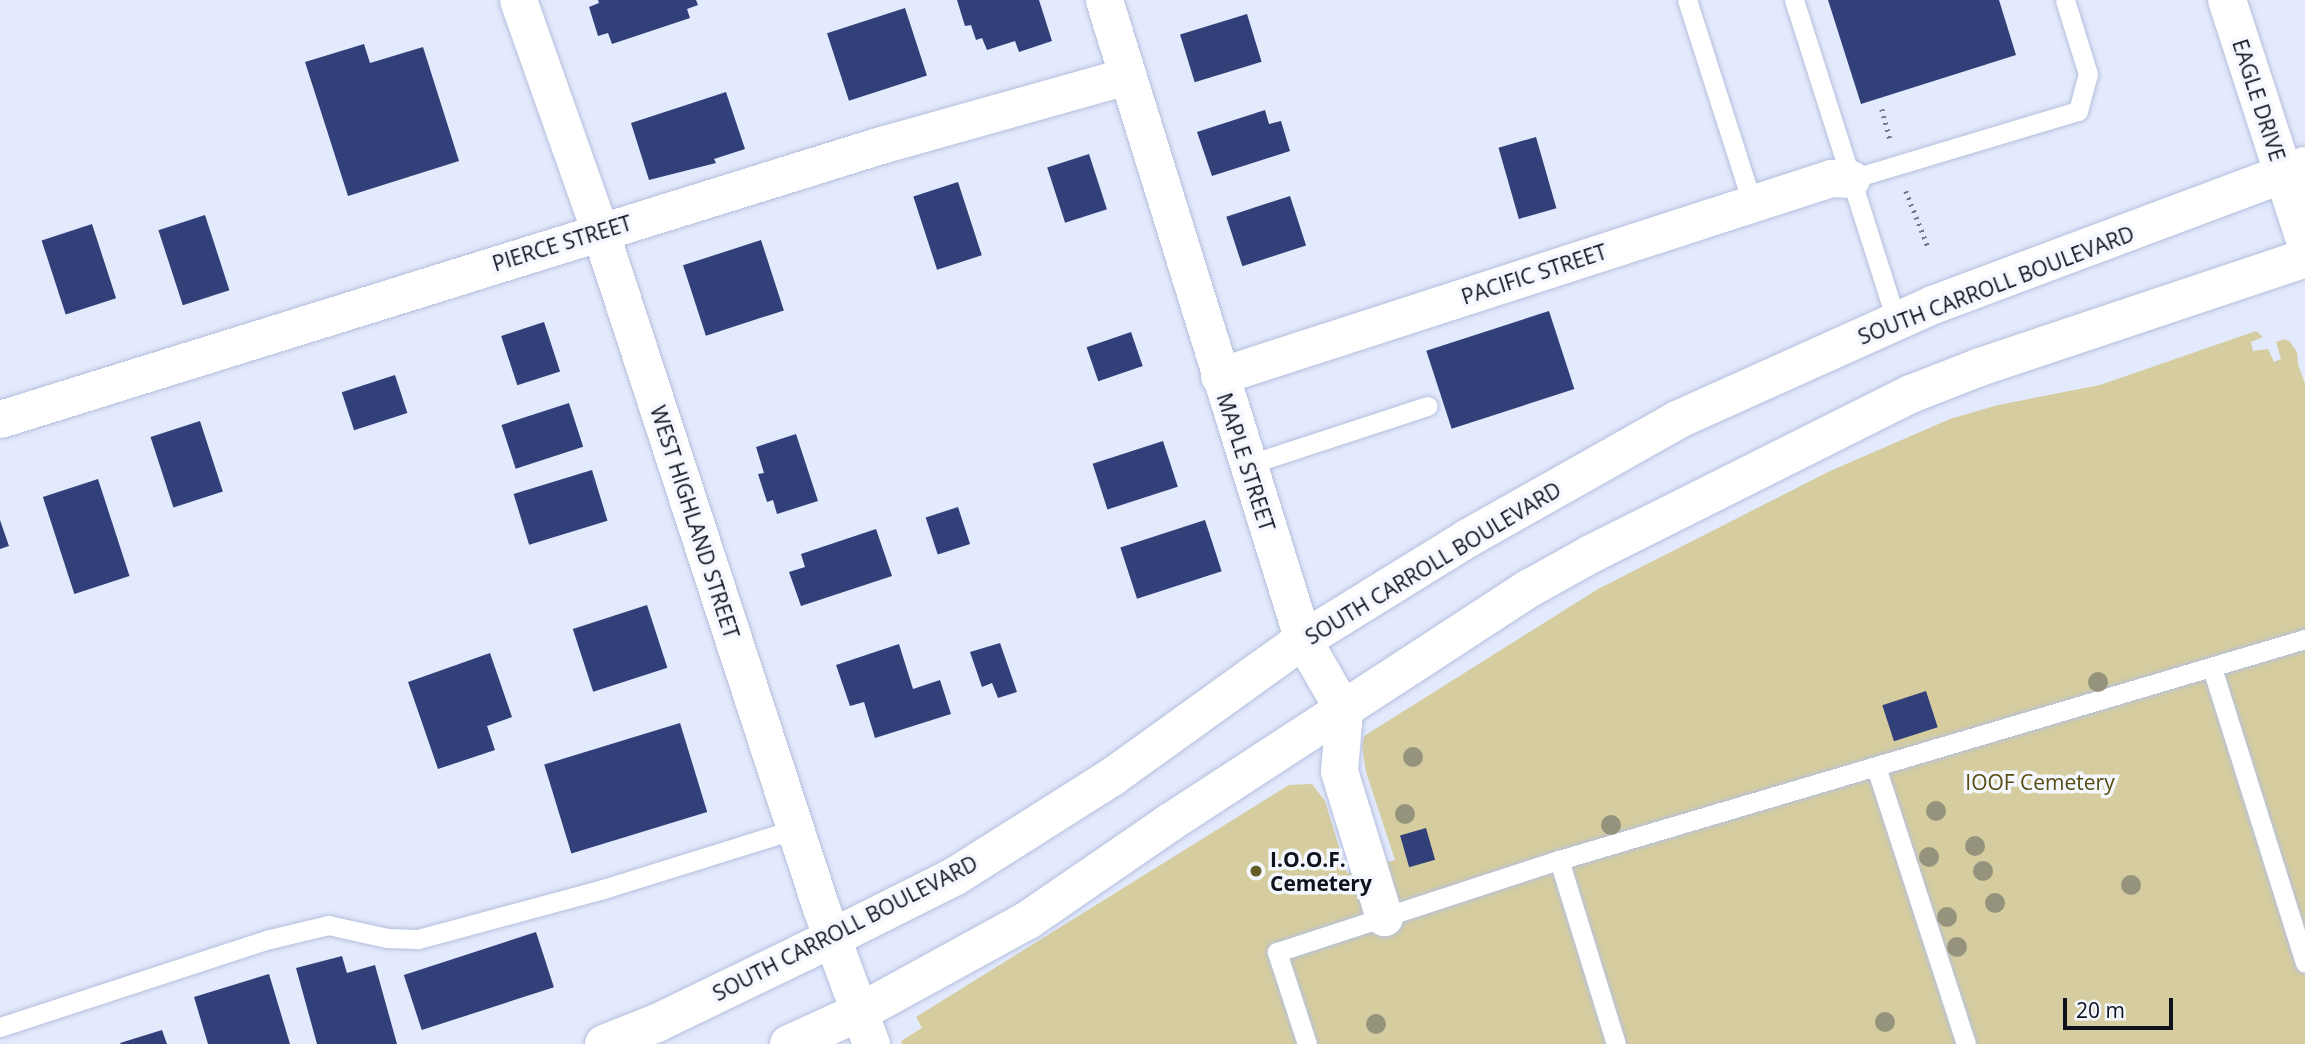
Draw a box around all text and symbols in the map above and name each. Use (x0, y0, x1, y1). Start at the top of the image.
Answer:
street label: EAGLE DRIVE (2227, 36, 2291, 164)
street label: PIERCE STREET (489, 210, 635, 276)
street label: SOUTH CARROLL BOULEVARD (1854, 221, 2138, 349)
street label: PACIFIC STREET (1458, 239, 1610, 309)
street label: MAPLE STREET (1212, 390, 1280, 534)
street label: WEST HIGHLAND STREET (645, 402, 745, 642)
street label: SOUTH CARROLL BOULEVARD (1301, 477, 1565, 649)
park label: IOOF Cemetery (1965, 769, 2115, 795)
place label: I.O.O.F. Cemetery (1270, 846, 1372, 896)
street label: SOUTH CARROLL BOULEVARD (708, 850, 982, 1006)
marker: I.O.O.F. Cemetery (1248, 863, 1264, 879)
scale bar (2067, 984, 2177, 1028)
text: 20 m (2076, 996, 2125, 1024)

